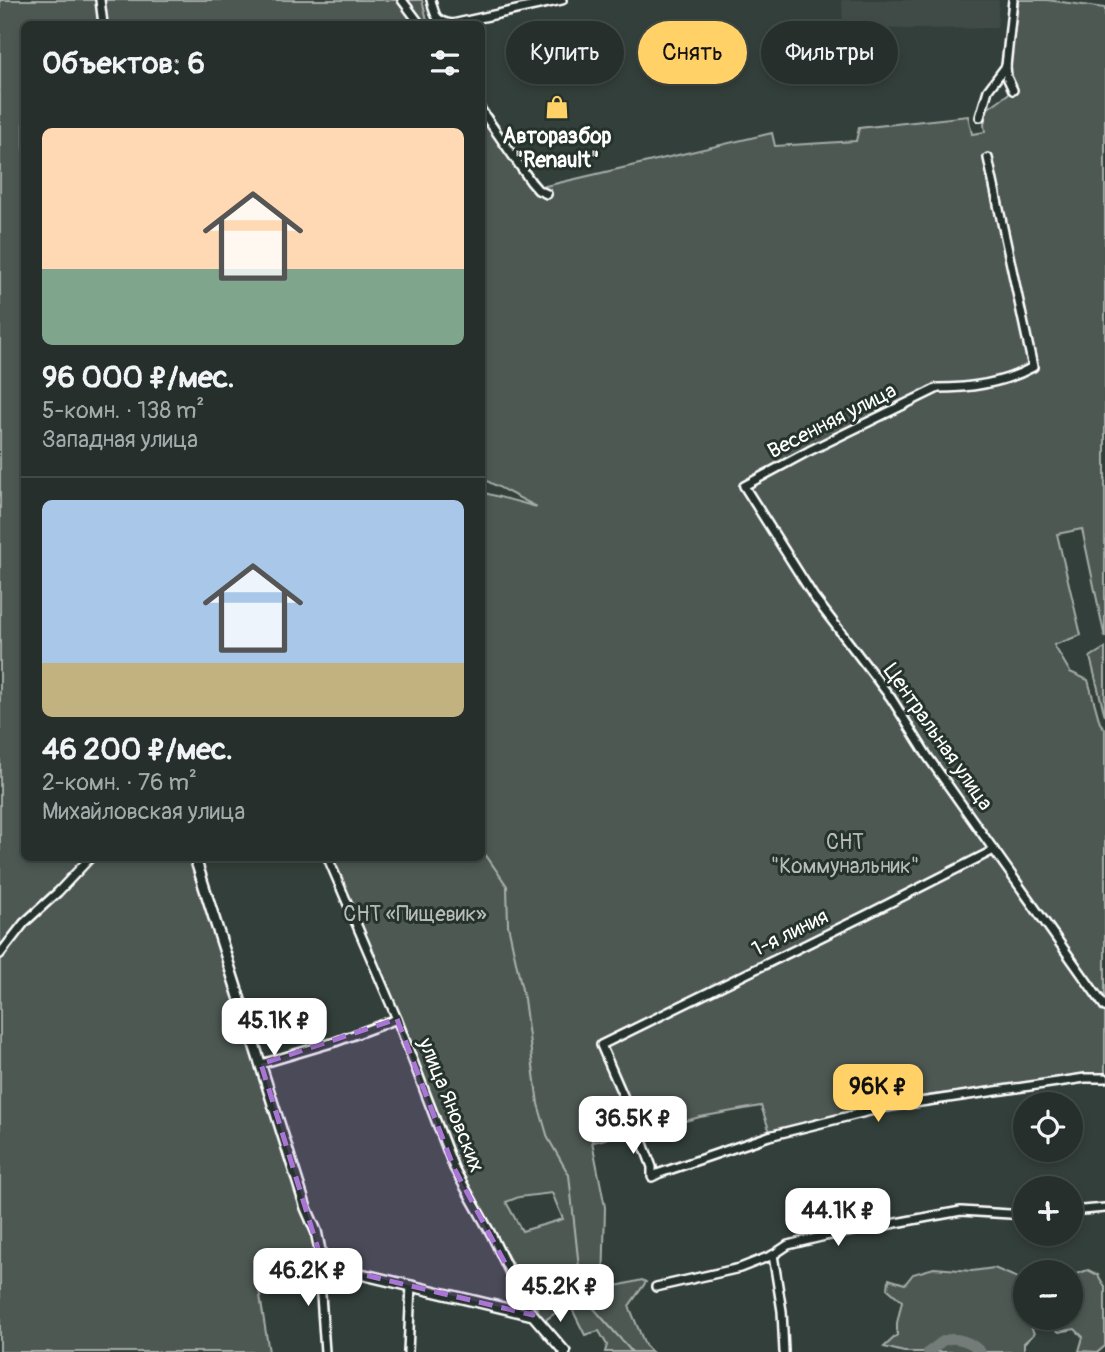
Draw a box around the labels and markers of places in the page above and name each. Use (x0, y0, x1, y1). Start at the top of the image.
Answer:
shop icon: Авторазбор "Renault" (543, 93, 571, 121)
place label: Авторазбор "Renault" (503, 123, 611, 174)
pin: 45.1K ₽ (209, 998, 339, 1058)
pin: 96K ₽ (829, 1064, 927, 1124)
pin: 36.5K ₽ (568, 1096, 698, 1156)
pin: 44.1K ₽ (773, 1188, 903, 1248)
pin: 46.2K ₽ (243, 1248, 373, 1308)
pin: 45.2K ₽ (495, 1264, 625, 1324)

